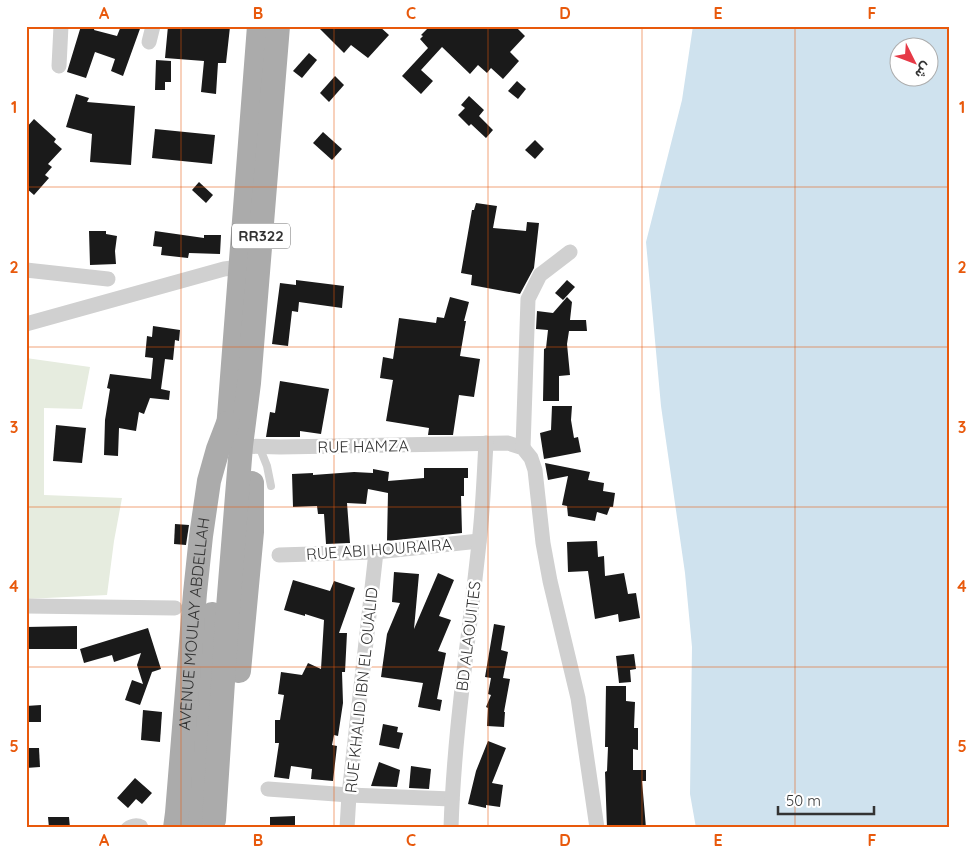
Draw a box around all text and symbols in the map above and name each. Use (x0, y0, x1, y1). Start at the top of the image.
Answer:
text: A (99, 3, 110, 23)
text: B (253, 3, 263, 23)
text: C (406, 3, 416, 23)
text: D (559, 3, 571, 23)
text: E (713, 3, 723, 23)
text: F (868, 3, 877, 23)
north arrow (888, 38, 938, 88)
text: ش (911, 58, 936, 83)
text: 1 (11, 97, 17, 117)
text: 1 (959, 97, 965, 117)
road number: RR322 (232, 224, 290, 248)
text: 2 (9, 257, 19, 277)
text: 2 (957, 257, 967, 277)
text: 3 (10, 417, 18, 437)
text: 3 (958, 417, 966, 437)
street label: RUE HAMZA (317, 435, 409, 457)
street label: AVENUE MOULAY ABDELLAH (174, 516, 214, 731)
street label: RUE ABI HOURAIRA (305, 534, 453, 564)
text: 4 (9, 576, 19, 596)
text: 4 (957, 576, 967, 596)
street label: BD ALAOUITES (451, 580, 485, 692)
street label: RUE KHALID IBN EL OUALID (340, 586, 382, 794)
text: 5 (9, 736, 19, 756)
text: 5 (957, 736, 967, 756)
scale bar (778, 784, 875, 816)
text: 50 m (786, 791, 821, 810)
text: A (99, 830, 110, 850)
text: B (253, 830, 263, 850)
text: C (406, 830, 416, 850)
text: D (559, 830, 571, 850)
text: E (713, 830, 723, 850)
text: F (868, 830, 877, 850)

